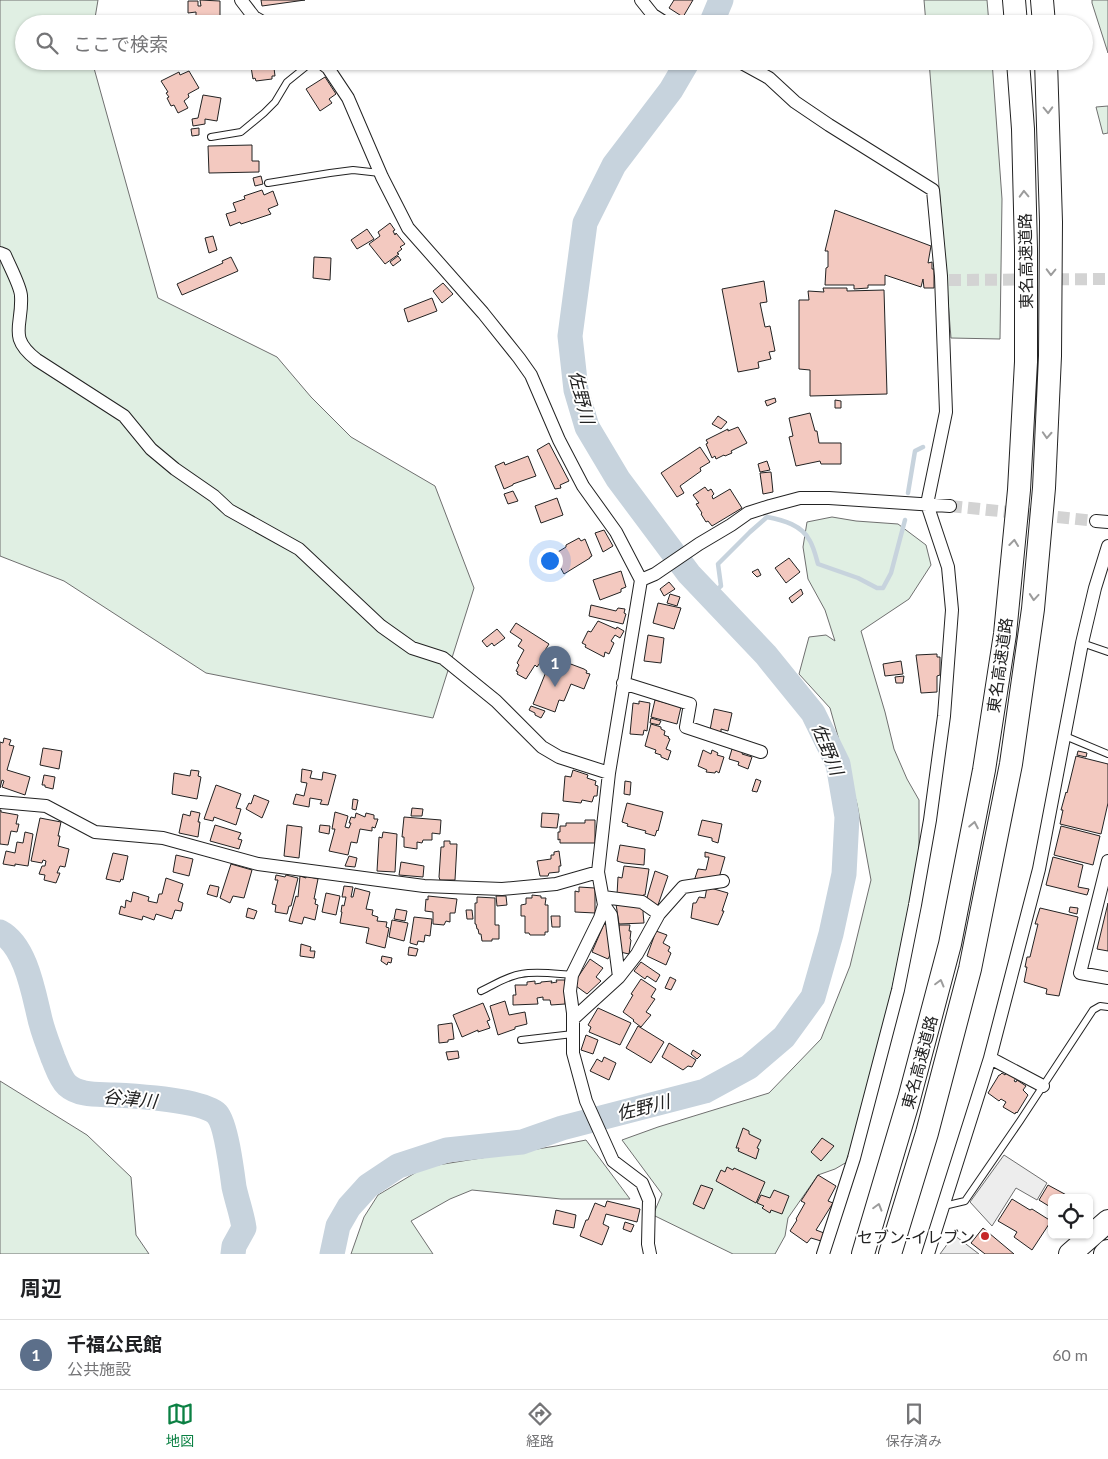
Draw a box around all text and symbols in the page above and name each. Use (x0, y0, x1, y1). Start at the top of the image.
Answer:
search box (15, 15, 1093, 70)
icon: search (33, 29, 61, 57)
text: ここで検索 (73, 32, 168, 55)
one-way arrow (1043, 106, 1054, 114)
one-way arrow (1019, 190, 1030, 198)
street label: 東名高速道路 (1015, 213, 1035, 309)
one-way arrow (1046, 269, 1056, 277)
water label: 佐野川 (565, 368, 600, 428)
one-way arrow (1041, 431, 1052, 439)
one-way arrow (1008, 538, 1019, 546)
your location (537, 548, 563, 574)
one-way arrow (1029, 593, 1040, 601)
street label: 東名高速道路 (983, 616, 1015, 714)
pin: 1 (539, 646, 571, 687)
water label: 佐野川 (808, 720, 849, 780)
one-way arrow (968, 820, 978, 829)
one-way arrow (934, 980, 944, 988)
street label: 東名高速道路 (897, 1013, 941, 1111)
water label: 谷津川 (102, 1084, 160, 1112)
water label: 佐野川 (614, 1089, 674, 1124)
map controls (1048, 1194, 1093, 1239)
button: locate (1048, 1194, 1093, 1239)
one-way arrow (872, 1204, 882, 1212)
place label: セブン-イレブン (857, 1227, 975, 1246)
marker: セブン-イレブン (979, 1230, 991, 1242)
text: 周辺 (20, 1275, 62, 1300)
text: 千福公民館 (67, 1332, 162, 1355)
text: 1 (31, 1345, 41, 1364)
text: 60 m (1052, 1345, 1088, 1364)
text: 公共施設 (67, 1359, 131, 1378)
tab: 地図 (166, 1400, 194, 1450)
tab: 経路 (526, 1400, 554, 1450)
tab: 保存済み (886, 1400, 942, 1450)

